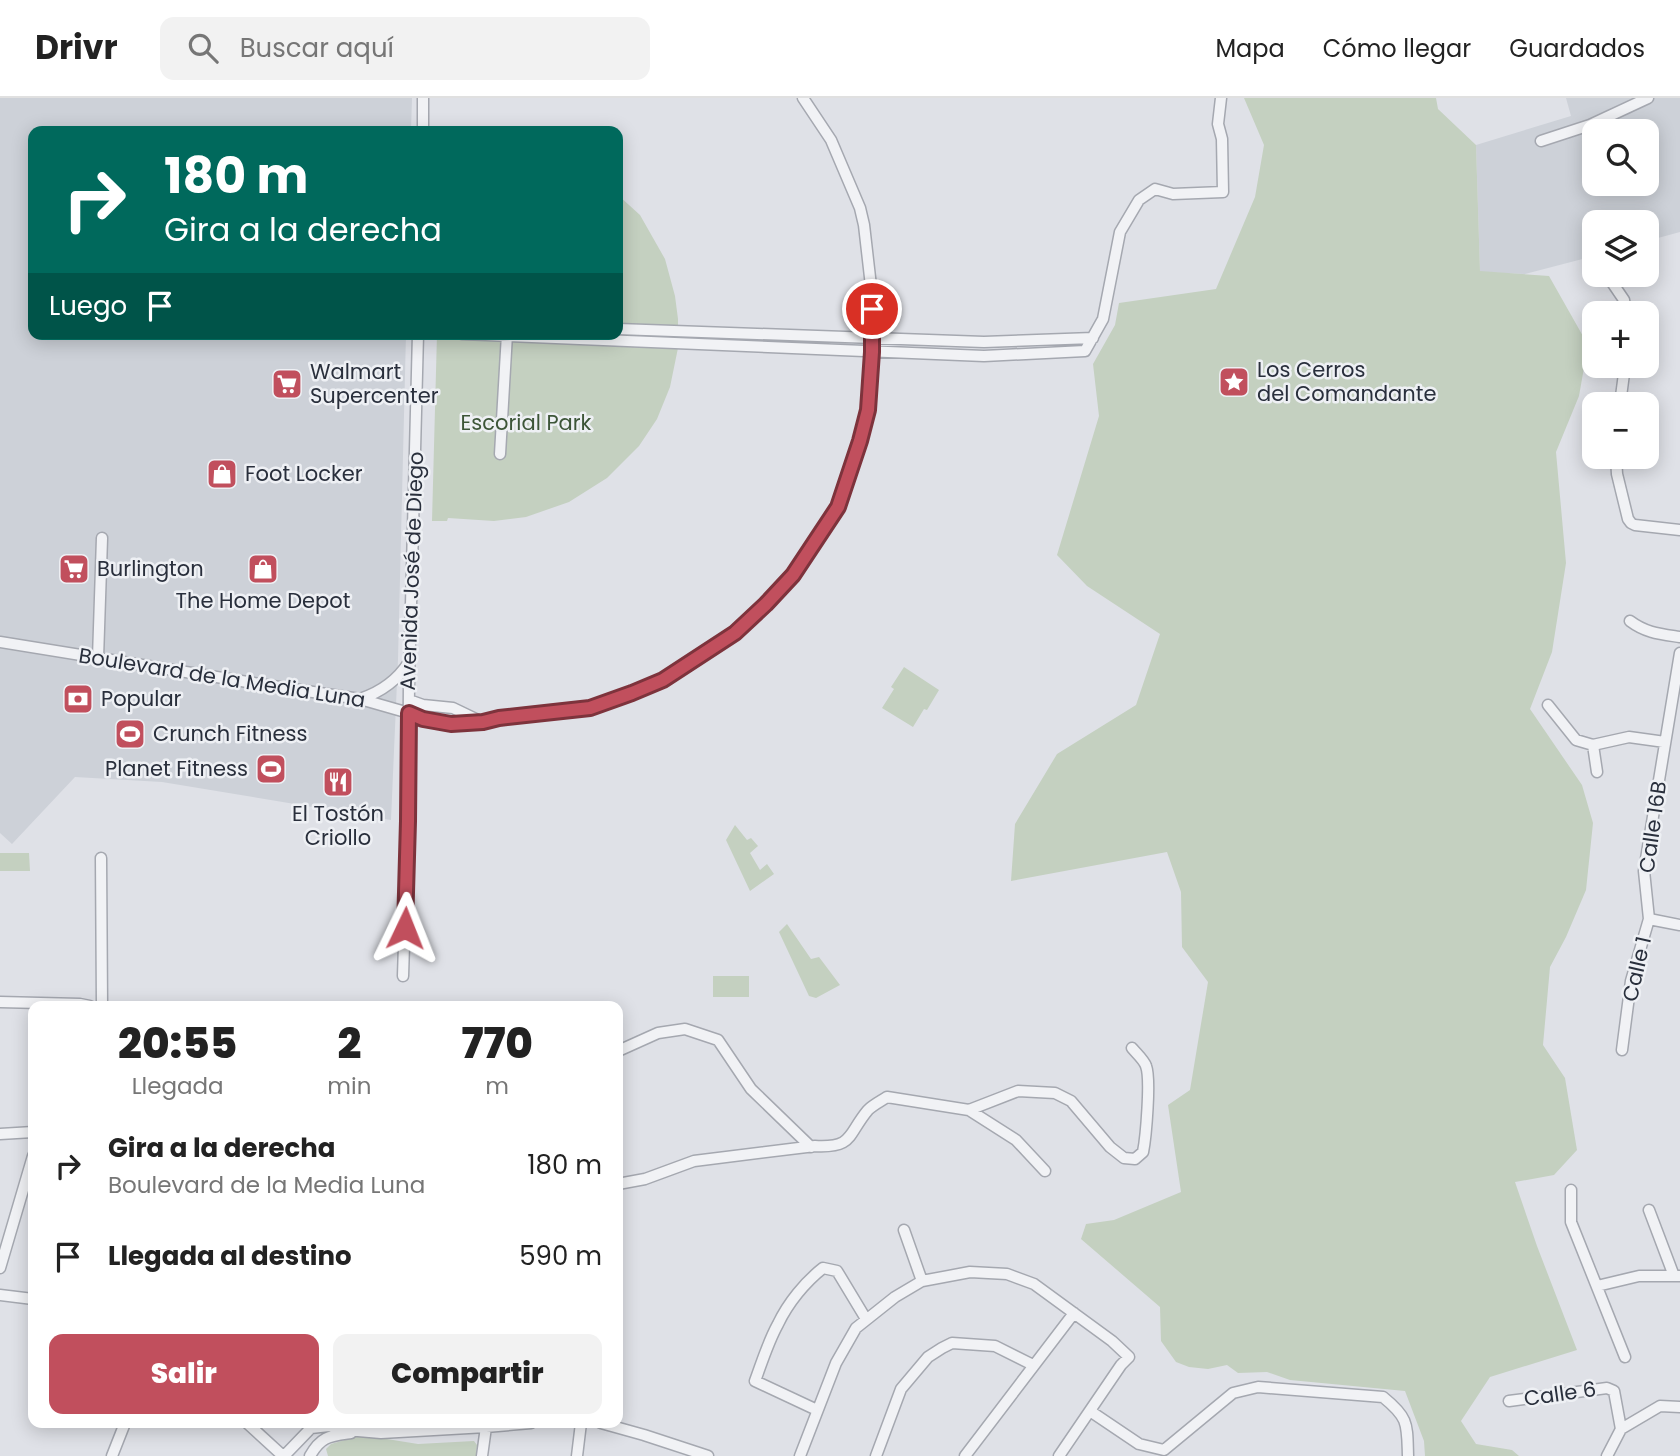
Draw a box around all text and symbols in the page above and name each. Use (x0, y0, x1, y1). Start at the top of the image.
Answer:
search box (160, 17, 650, 80)
text: Drivr (35, 24, 118, 71)
icon: search (184, 29, 222, 67)
text: Buscar aquí (240, 30, 394, 66)
text: Mapa (1215, 32, 1285, 65)
text: Cómo llegar (1323, 32, 1471, 65)
text: Guardados (1509, 32, 1645, 65)
map controls (1582, 119, 1659, 469)
button: search (1582, 119, 1659, 196)
text: 180 m (164, 142, 308, 210)
icon: right (49, 154, 140, 245)
text: Gira a la derecha (164, 207, 442, 252)
button: layers (1582, 210, 1659, 287)
pin (842, 279, 902, 339)
icon: arrive (141, 287, 179, 325)
text: Luego (49, 288, 127, 324)
icon: arrive (853, 290, 891, 328)
button: + (1582, 301, 1659, 378)
place label: Los Cerros del Comandante (1257, 355, 1436, 408)
place label: Walmart Supercenter (310, 357, 439, 410)
place icon: Los Cerros del Comandante (1217, 365, 1251, 399)
supermarket icon: Walmart Supercenter (270, 367, 304, 401)
button: − (1582, 392, 1659, 469)
park label: Escorial Park (461, 408, 592, 437)
street label: Avenida José de Diego (393, 451, 430, 691)
shop icon: Foot Locker (205, 457, 239, 491)
place label: Foot Locker (245, 459, 363, 488)
supermarket icon: Burlington (57, 552, 91, 586)
shop icon: The Home Depot (246, 552, 280, 586)
place label: Burlington (97, 554, 204, 583)
place label: The Home Depot (176, 586, 350, 615)
street label: Boulevard de la Media Luna (77, 641, 367, 714)
bank icon: Popular (61, 682, 95, 716)
place label: Popular (101, 684, 182, 713)
sports icon: Crunch Fitness (113, 717, 147, 751)
place label: Crunch Fitness (153, 719, 308, 748)
sports icon: Planet Fitness (254, 752, 288, 786)
place label: Planet Fitness (105, 754, 248, 783)
restaurant icon: El Tostón Criollo (321, 765, 355, 799)
street label: Calle 16B (1632, 779, 1673, 875)
place label: El Tostón Criollo (292, 799, 384, 852)
position arrow (368, 891, 442, 965)
street label: Calle 1 (1615, 933, 1658, 1004)
text: 20:55 (118, 1014, 237, 1073)
text: 2 (337, 1014, 361, 1073)
text: 770 (461, 1014, 533, 1073)
text: Llegada (132, 1070, 224, 1102)
text: min (327, 1070, 371, 1102)
text: m (485, 1070, 509, 1102)
text: Gira a la derecha (108, 1130, 336, 1166)
icon: right (49, 1147, 87, 1185)
text: 180 m (527, 1147, 602, 1183)
text: Boulevard de la Media Luna (108, 1169, 425, 1201)
icon: arrive (49, 1238, 87, 1276)
text: Llegada al destino (108, 1238, 352, 1274)
text: 590 m (519, 1238, 602, 1274)
button: Salir (49, 1334, 319, 1414)
button: Compartir (333, 1334, 602, 1414)
street label: Calle 6 (1522, 1374, 1598, 1413)

